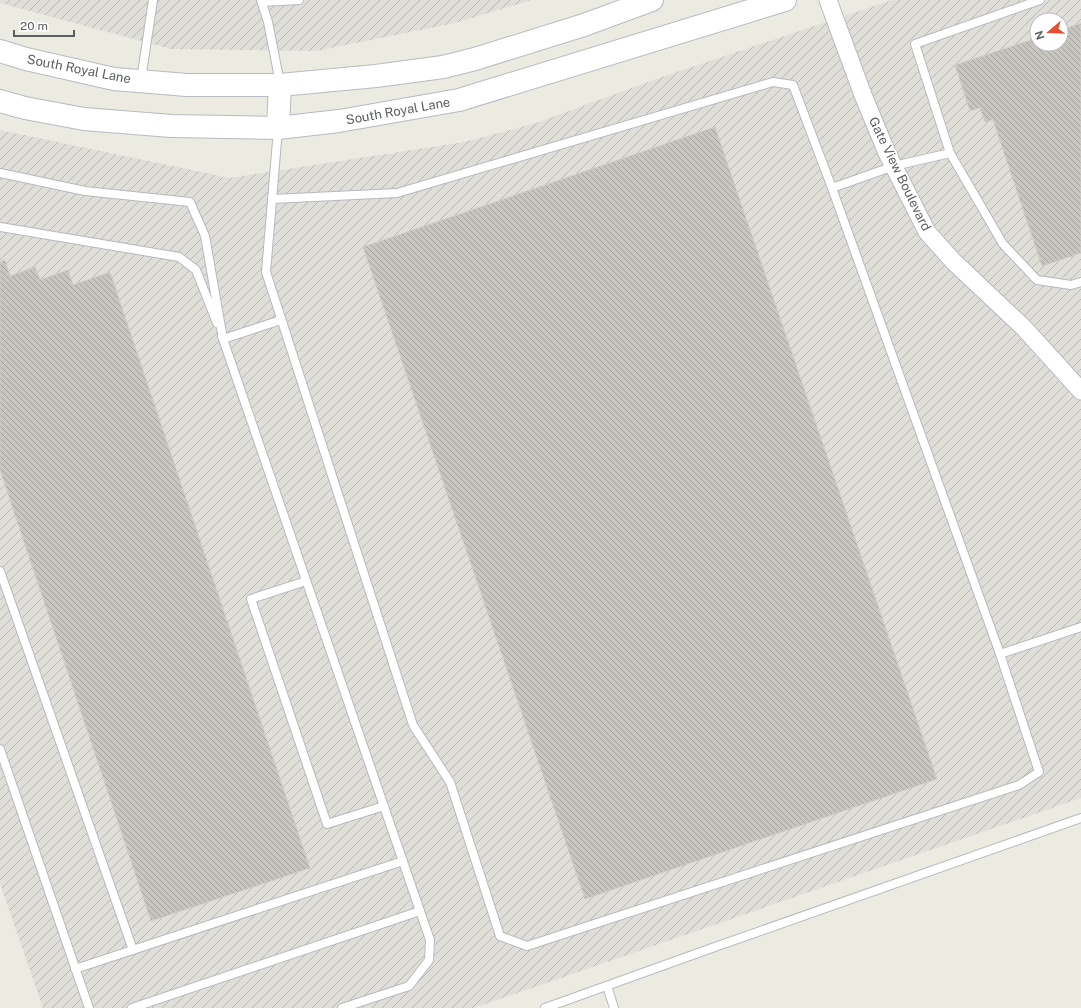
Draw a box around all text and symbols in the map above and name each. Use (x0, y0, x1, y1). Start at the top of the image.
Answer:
scale bar (14, 12, 74, 38)
north arrow (1029, 12, 1069, 52)
text: 20 m (20, 19, 48, 33)
text: N (1032, 29, 1047, 41)
street label: South Royal Lane (26, 52, 132, 86)
street label: South Royal Lane (345, 94, 451, 128)
street label: Gate View Boulevard (866, 115, 934, 233)

